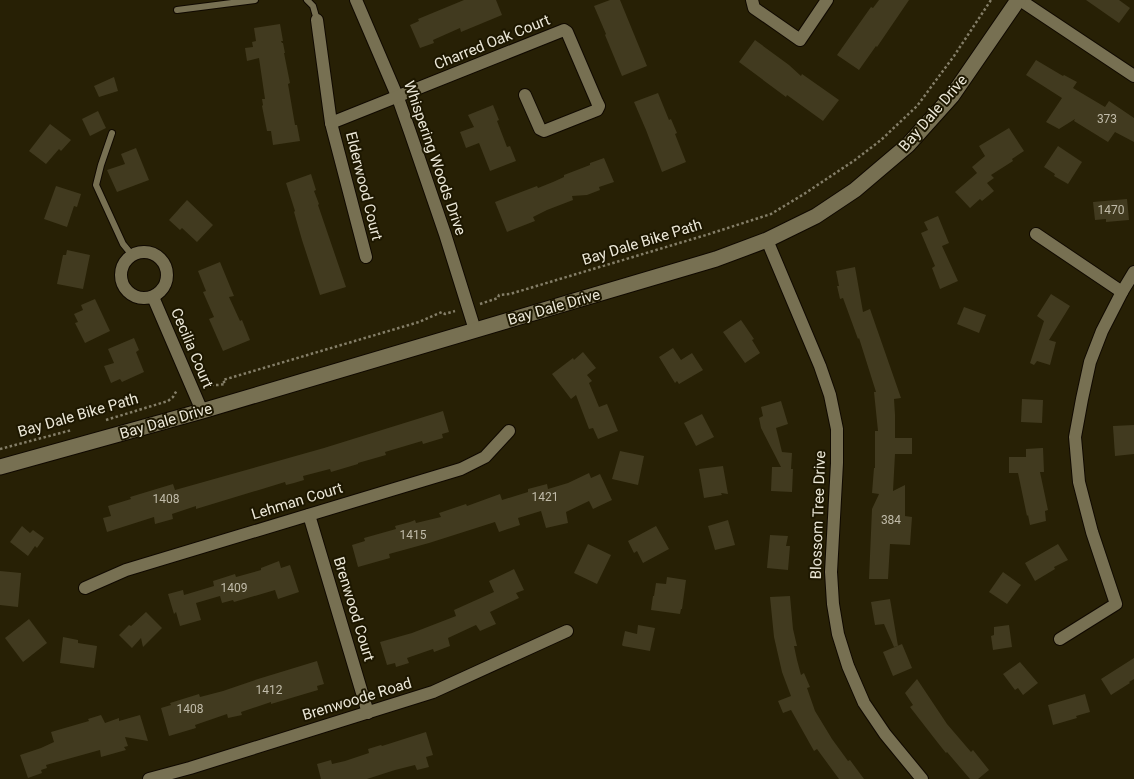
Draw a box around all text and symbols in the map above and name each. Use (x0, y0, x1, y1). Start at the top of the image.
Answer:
street label: Charred Oak Court (432, 11, 553, 73)
street label: Bay Dale Drive (895, 71, 971, 155)
street label: Whispering Woods Drive (400, 78, 470, 238)
house number: 373 (1097, 112, 1117, 126)
street label: Elderwood Court (342, 130, 386, 242)
house number: 1470 (1098, 203, 1125, 217)
street label: Bay Dale Bike Path (580, 215, 704, 269)
street label: Bay Dale Drive (506, 285, 602, 329)
street label: Cecilia Court (167, 305, 217, 391)
street label: Bay Dale Bike Path (16, 389, 140, 441)
street label: Bay Dale Drive (118, 399, 214, 443)
street label: Blossom Tree Drive (807, 450, 829, 580)
street label: Lehman Court (249, 479, 345, 523)
house number: 1421 (532, 490, 558, 504)
house number: 1408 (153, 492, 180, 506)
house number: 384 (881, 513, 901, 527)
house number: 1415 (400, 528, 427, 542)
street label: Brenwood Court (330, 555, 378, 663)
house number: 1409 (221, 581, 247, 595)
street label: Brenwoode Road (300, 674, 414, 724)
house number: 1412 (256, 683, 283, 697)
house number: 1408 (177, 702, 204, 716)

